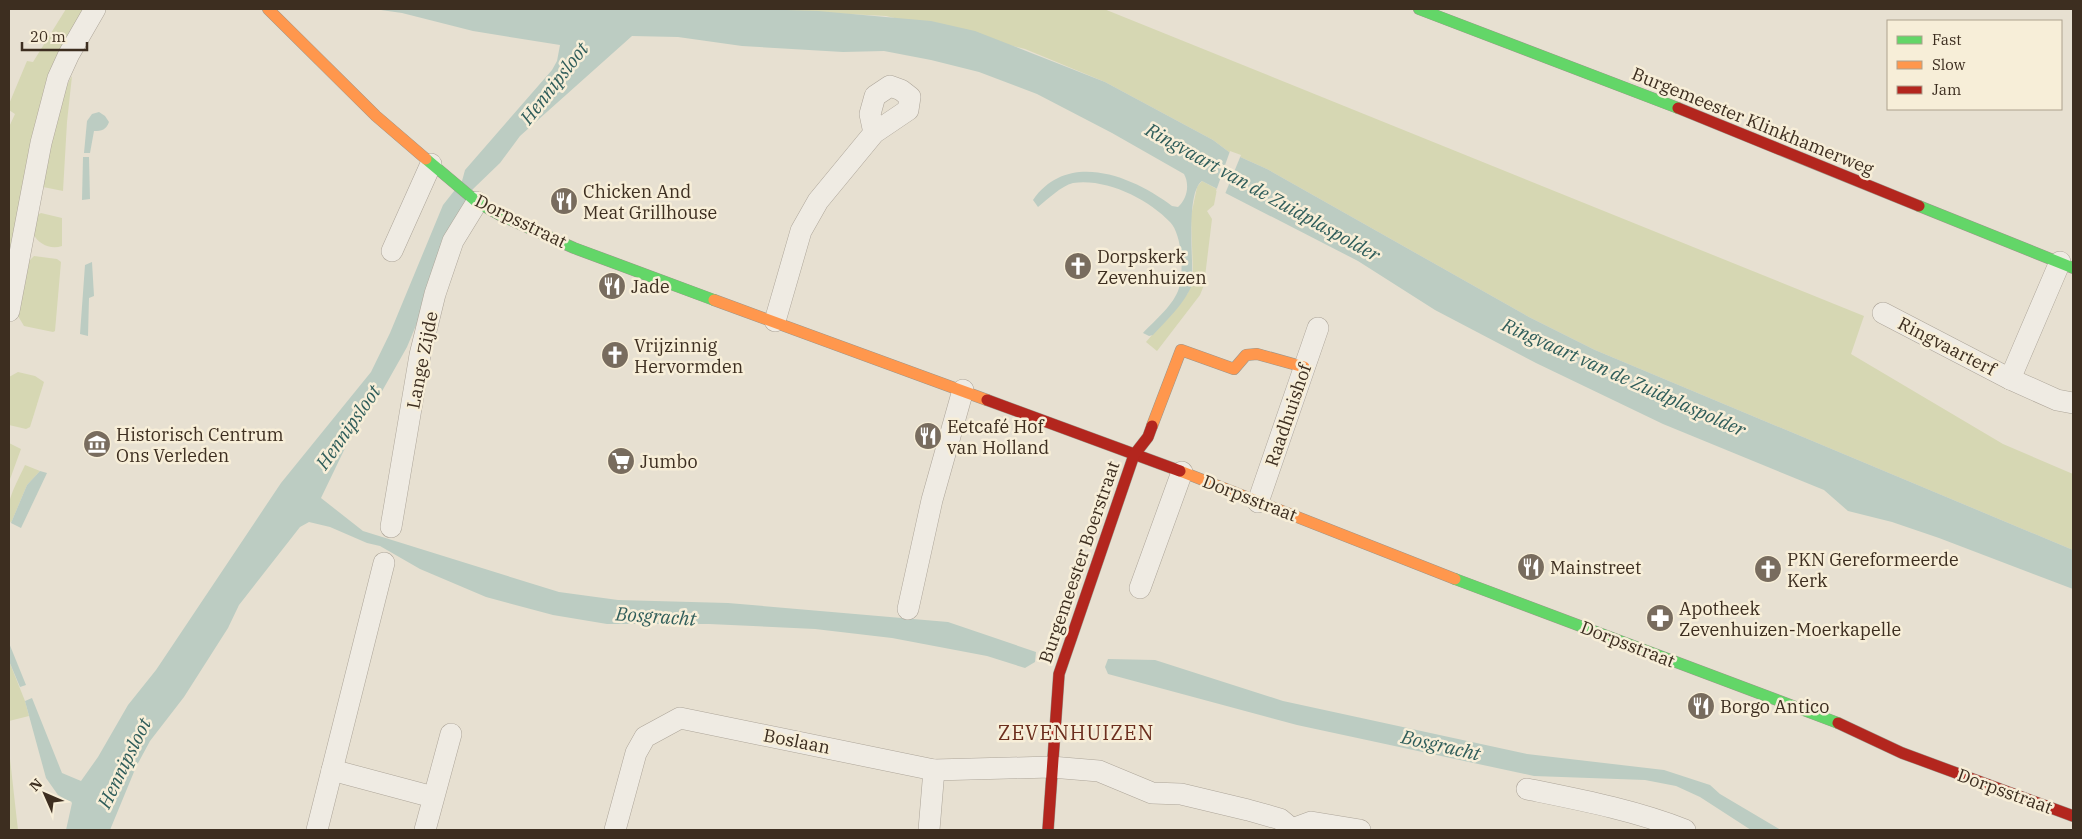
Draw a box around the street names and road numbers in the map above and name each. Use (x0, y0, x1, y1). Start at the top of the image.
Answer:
street label: Burgemeester Klinkhamerweg (1629, 62, 1878, 180)
street label: Dorpsstraat (471, 189, 571, 253)
street label: Lange Zijde (401, 309, 443, 411)
street label: Ringvaarterf (1894, 312, 2001, 381)
street label: Raadhuishof (1260, 359, 1317, 469)
street label: Burgemeester Boerstraat (1034, 458, 1124, 666)
street label: Dorpsstraat (1199, 469, 1301, 527)
street label: Dorpsstraat (1577, 615, 1679, 673)
street label: Boslaan (762, 723, 832, 759)
street label: Dorpsstraat (1954, 763, 2056, 819)

